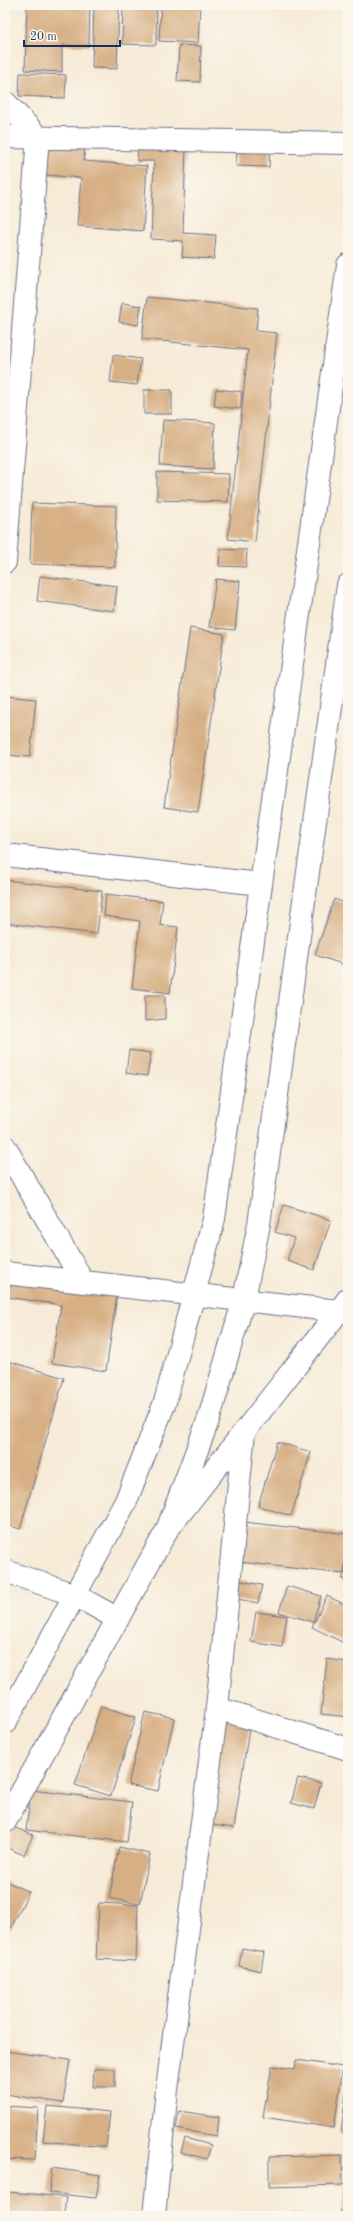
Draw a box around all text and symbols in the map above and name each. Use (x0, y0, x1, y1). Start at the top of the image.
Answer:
scale bar (24, 22, 120, 48)
text: 20 m (30, 31, 57, 43)

